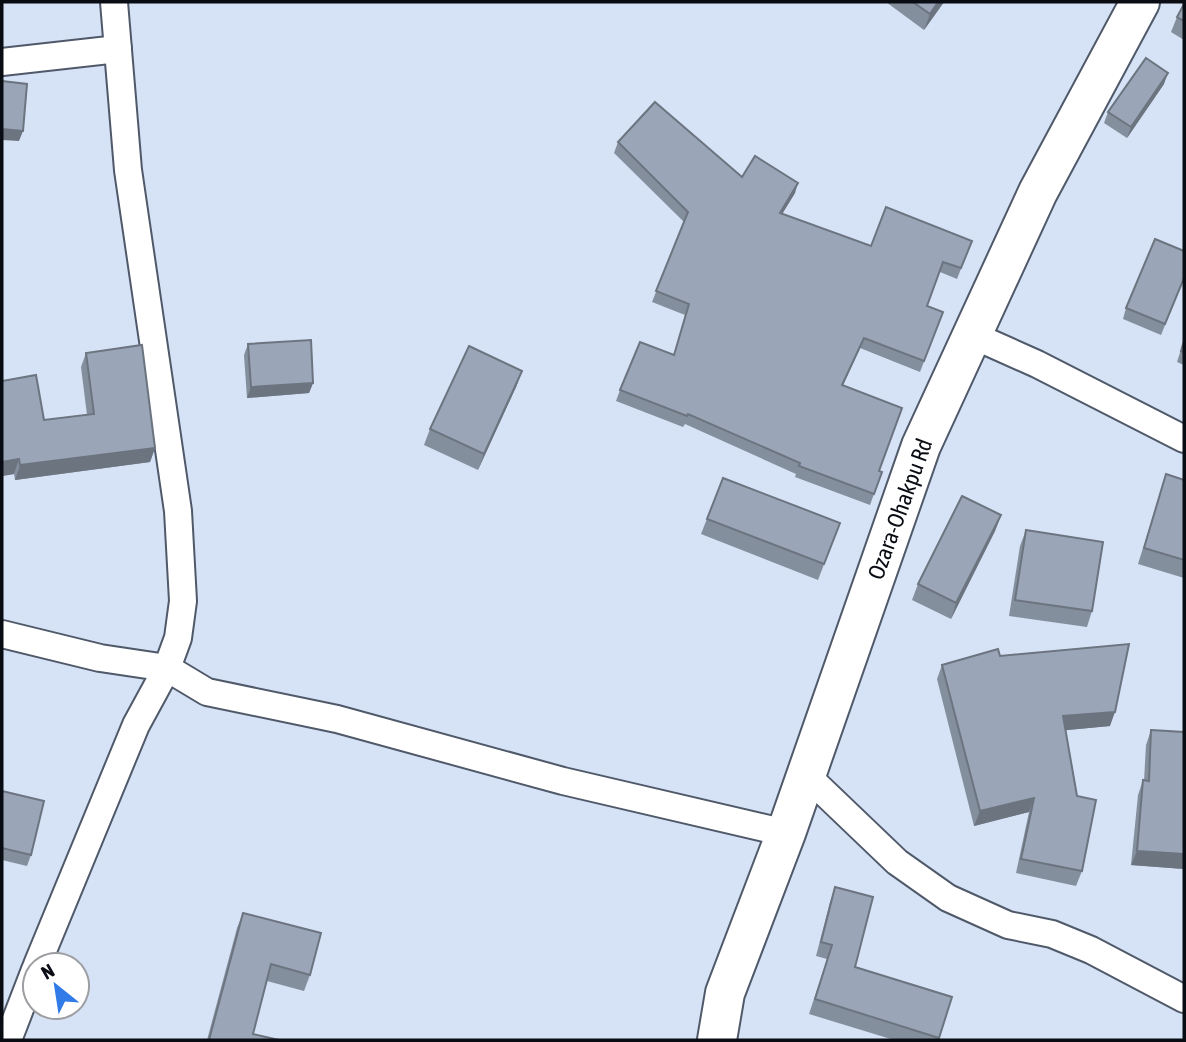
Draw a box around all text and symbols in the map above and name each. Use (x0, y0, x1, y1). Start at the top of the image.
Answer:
street label: Ozara-Ohakpu Rd (862, 435, 938, 583)
north arrow (21, 951, 91, 1021)
text: N (37, 959, 58, 984)

